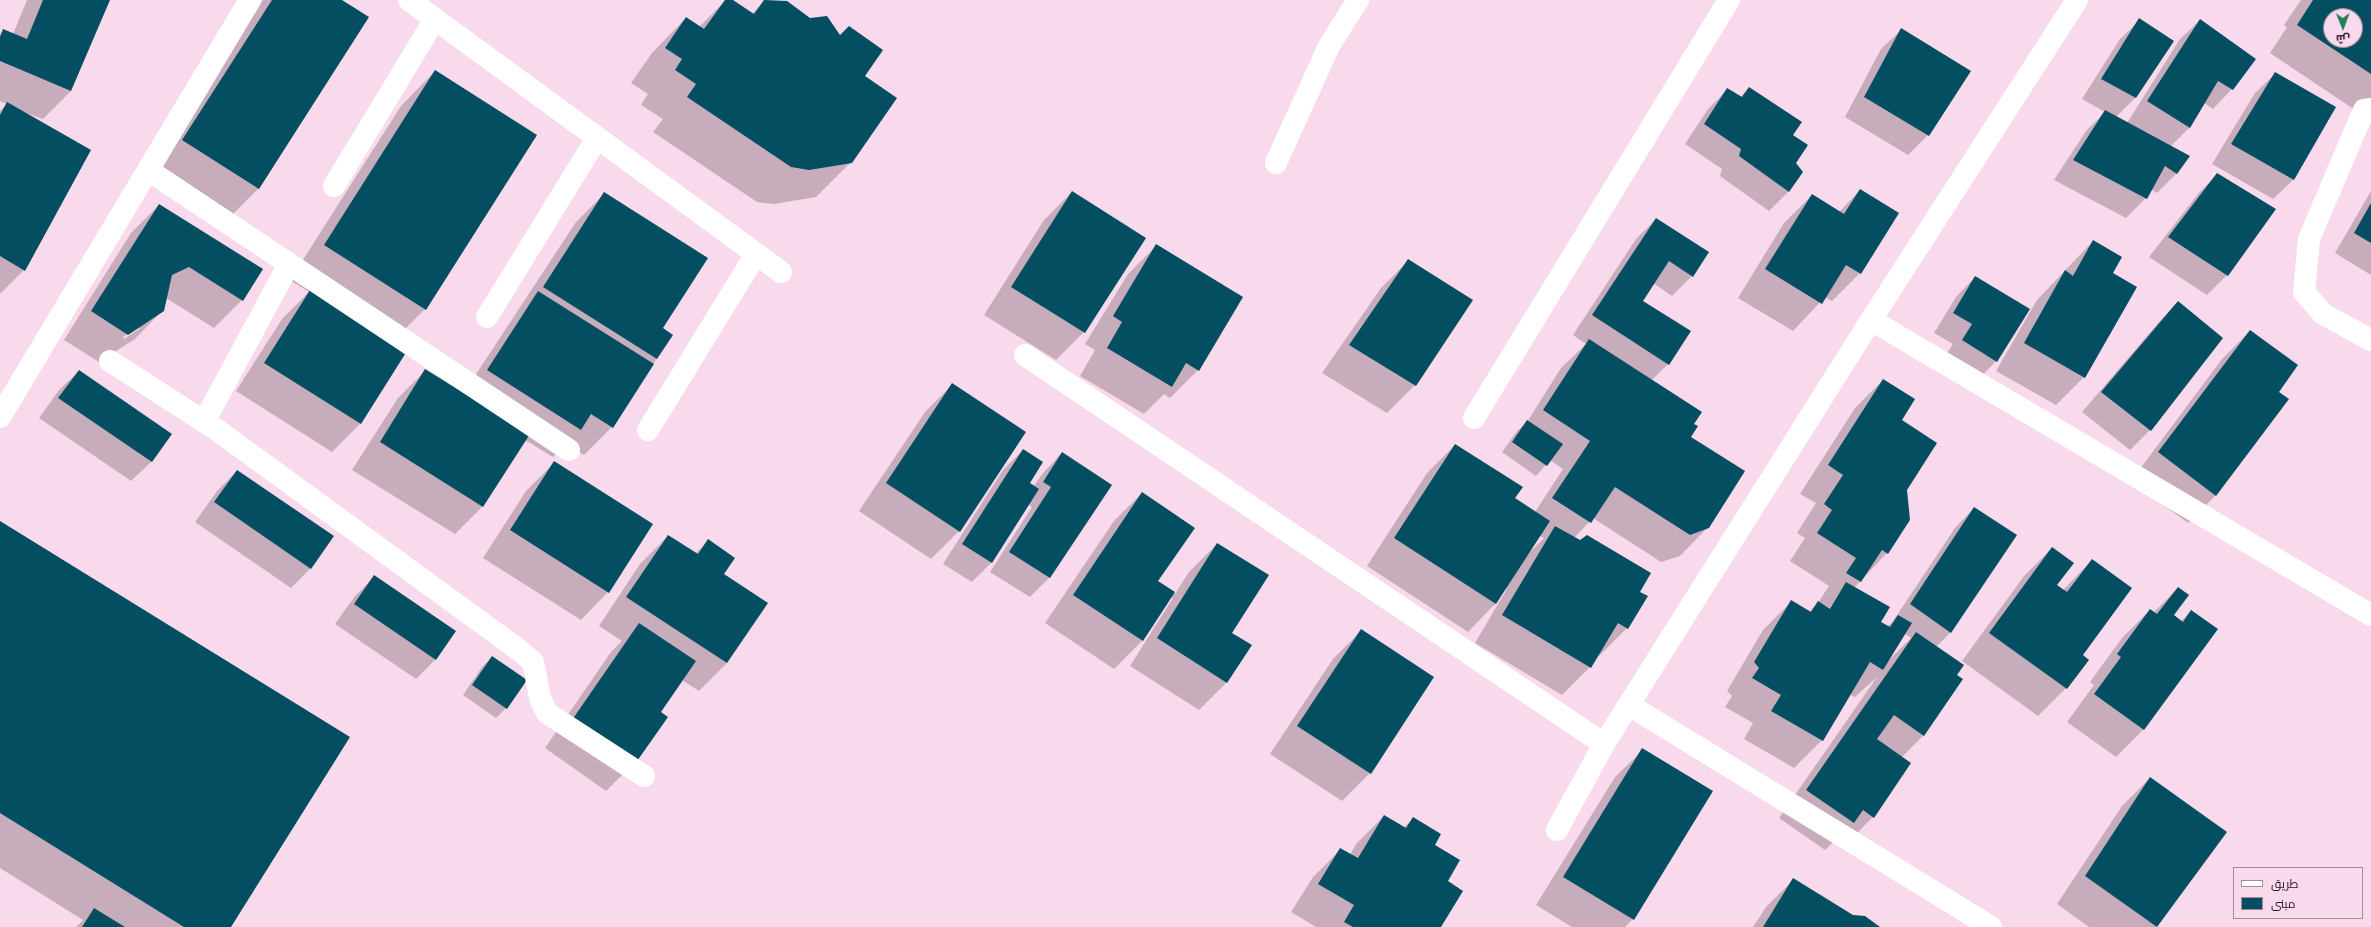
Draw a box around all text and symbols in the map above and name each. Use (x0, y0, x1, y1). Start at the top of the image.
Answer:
north arrow (2323, 8, 2363, 48)
text: ش (2336, 32, 2350, 46)
legend (2233, 867, 2363, 919)
text: طريق (2271, 876, 2298, 891)
text: مبنى (2271, 896, 2296, 911)

